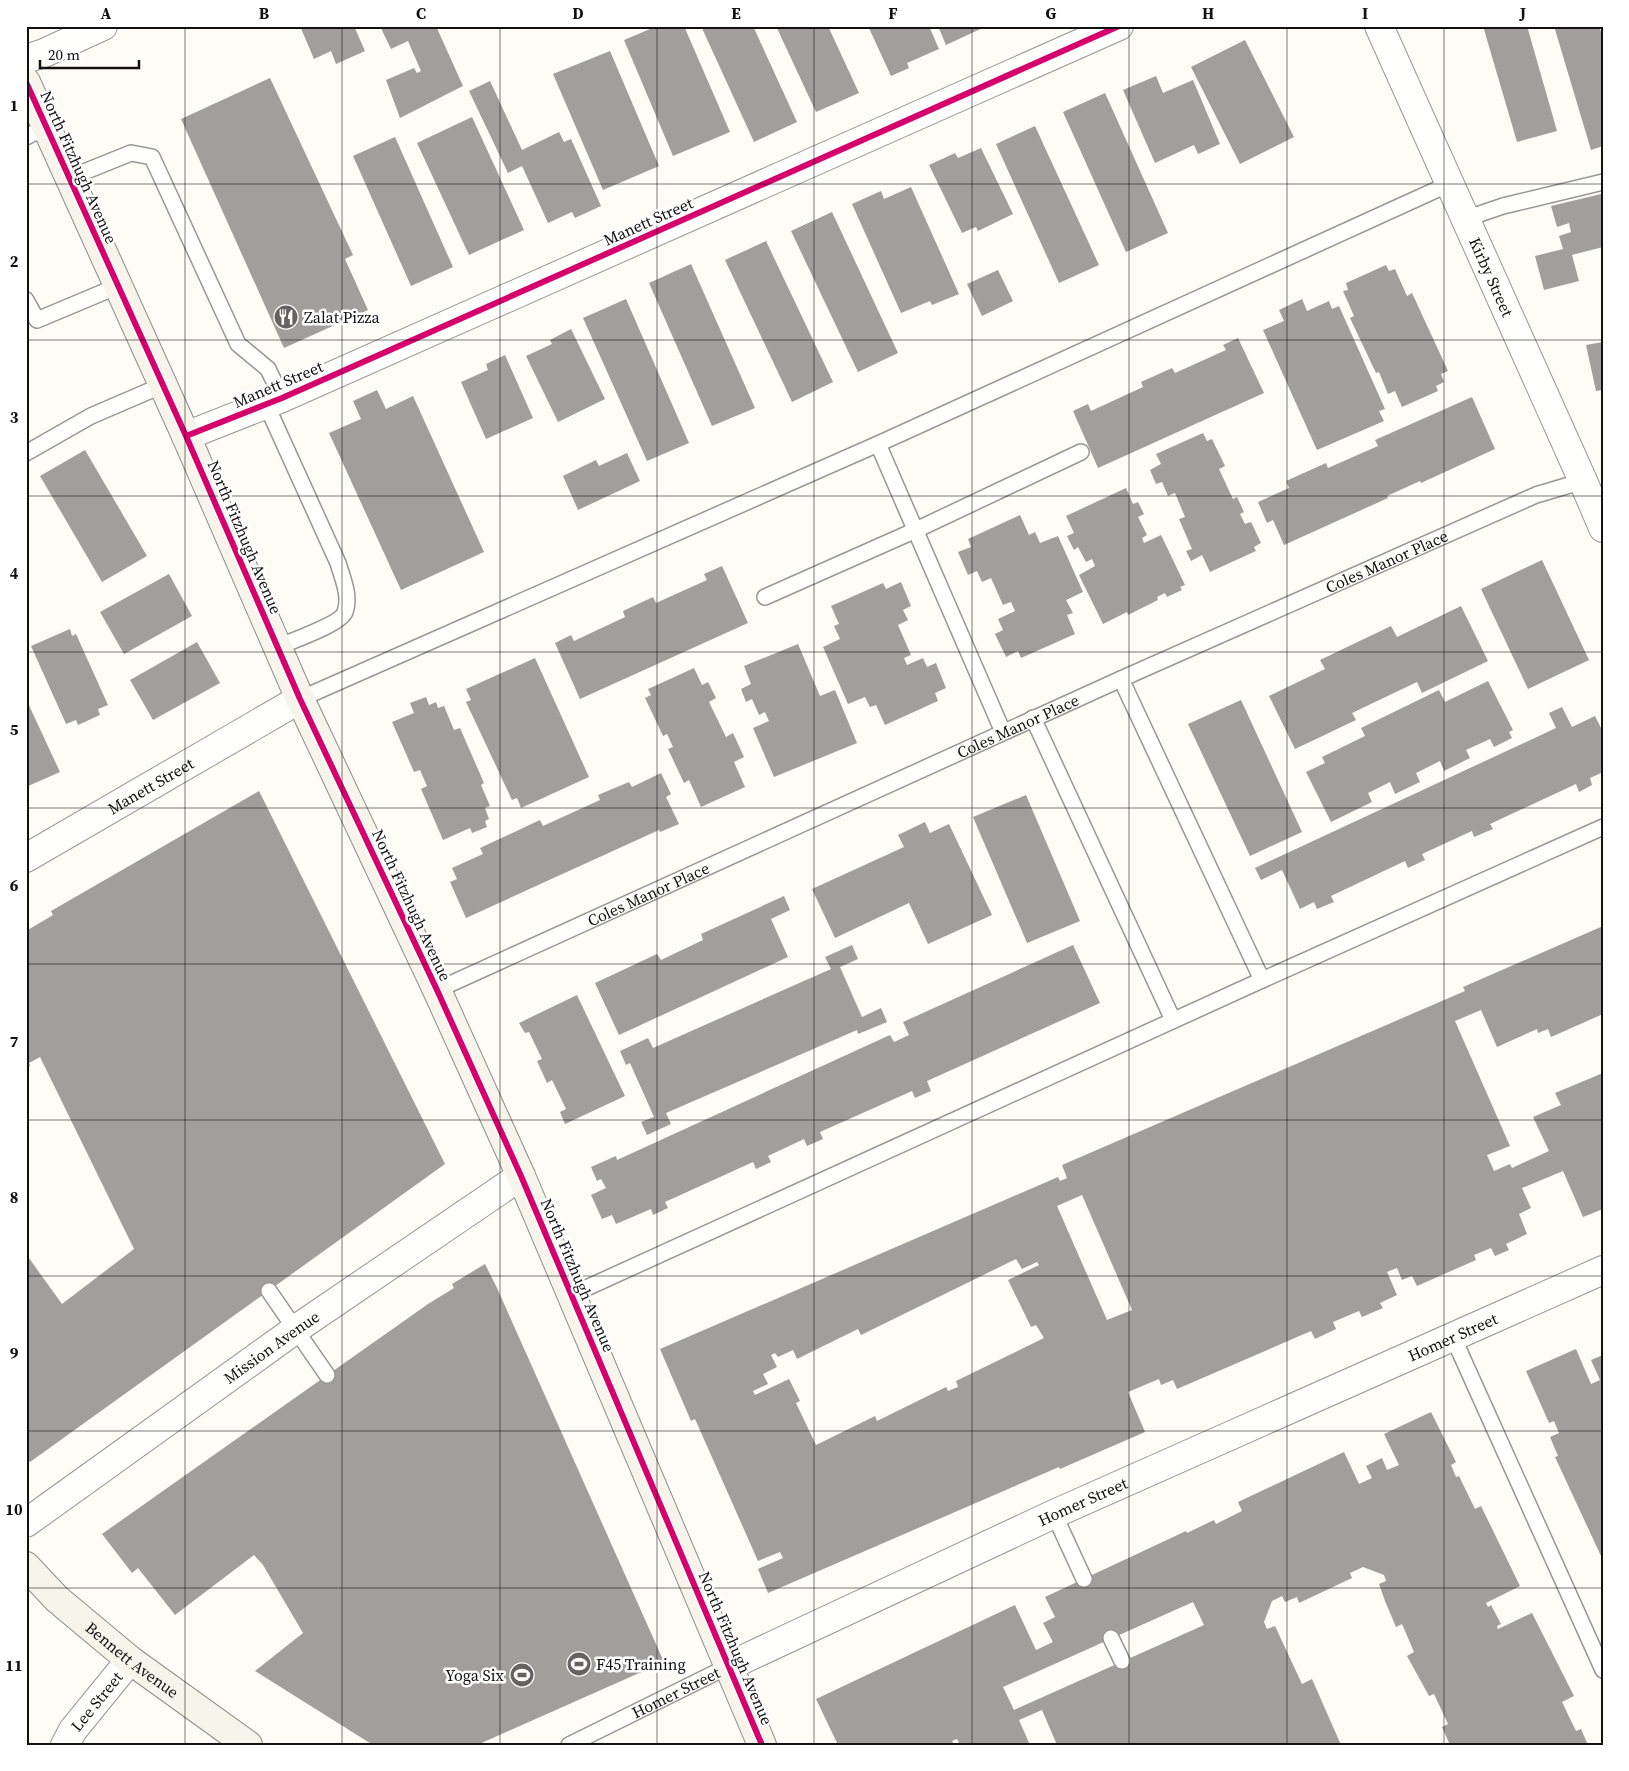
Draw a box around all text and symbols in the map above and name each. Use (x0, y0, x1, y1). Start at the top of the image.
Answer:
text: A (101, 2, 112, 24)
text: B (259, 2, 270, 24)
text: C (416, 2, 426, 24)
text: D (572, 2, 584, 24)
text: E (731, 2, 741, 24)
text: F (888, 2, 898, 24)
text: G (1046, 2, 1057, 24)
text: H (1202, 2, 1214, 24)
text: I (1362, 2, 1368, 24)
text: J (1519, 2, 1526, 24)
scale bar (40, 38, 139, 70)
text: 20 m (48, 44, 80, 65)
street label: North Fitzhugh Avenue (35, 87, 123, 247)
text: 1 (10, 94, 18, 116)
street label: Manett Street (600, 191, 697, 251)
street label: Kirby Street (1464, 234, 1519, 321)
text: 2 (10, 250, 19, 272)
restaurant icon: Zalat Pizza (273, 304, 299, 330)
place label: Zalat Pizza (304, 306, 381, 328)
street label: Manett Street (230, 355, 327, 413)
text: 3 (10, 406, 19, 428)
street label: North Fitzhugh Avenue (203, 457, 287, 617)
street label: Coles Manor Place (1322, 524, 1451, 598)
text: 4 (10, 562, 19, 584)
street label: Coles Manor Place (953, 689, 1082, 763)
text: 5 (10, 718, 19, 740)
street label: Manett Street (104, 752, 198, 819)
street label: North Fitzhugh Avenue (367, 826, 457, 984)
street label: Coles Manor Place (584, 857, 713, 931)
text: 6 (10, 874, 19, 896)
text: 7 (10, 1030, 19, 1052)
text: 8 (10, 1186, 18, 1208)
street label: North Fitzhugh Avenue (536, 1195, 620, 1355)
street label: Mission Avenue (219, 1305, 324, 1389)
street label: Homer Street (1404, 1307, 1501, 1366)
text: 9 (10, 1342, 19, 1364)
street label: Homer Street (1034, 1472, 1131, 1531)
text: 10 (5, 1498, 23, 1520)
street label: North Fitzhugh Avenue (694, 1568, 778, 1728)
street label: Bennett Avenue (81, 1616, 183, 1703)
sports icon: F45 Training (566, 1651, 592, 1677)
place label: F45 Training (596, 1653, 686, 1675)
text: 11 (5, 1654, 23, 1676)
street label: Homer Street (628, 1661, 724, 1723)
sports icon: Yoga Six (509, 1662, 535, 1688)
place label: Yoga Six (445, 1664, 505, 1686)
street label: Lee Street (65, 1666, 128, 1736)

